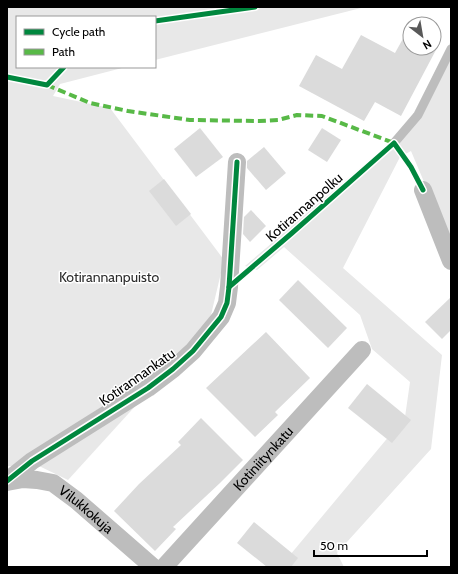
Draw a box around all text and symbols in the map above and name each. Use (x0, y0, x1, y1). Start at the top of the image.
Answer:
legend (16, 16, 156, 68)
north arrow (402, 16, 442, 56)
text: Cycle path (52, 24, 105, 39)
text: N (420, 37, 434, 53)
text: Path (52, 44, 75, 59)
street label: Kotirannanpolku (262, 169, 346, 245)
park label: Kotirannanpuisto (59, 268, 159, 286)
street label: Kotirannankatu (95, 344, 179, 410)
street label: Kotiniitynkatu (229, 422, 297, 494)
street label: Vilukkokuja (55, 481, 117, 538)
scale bar (314, 532, 427, 558)
text: 50 m (320, 538, 348, 553)

